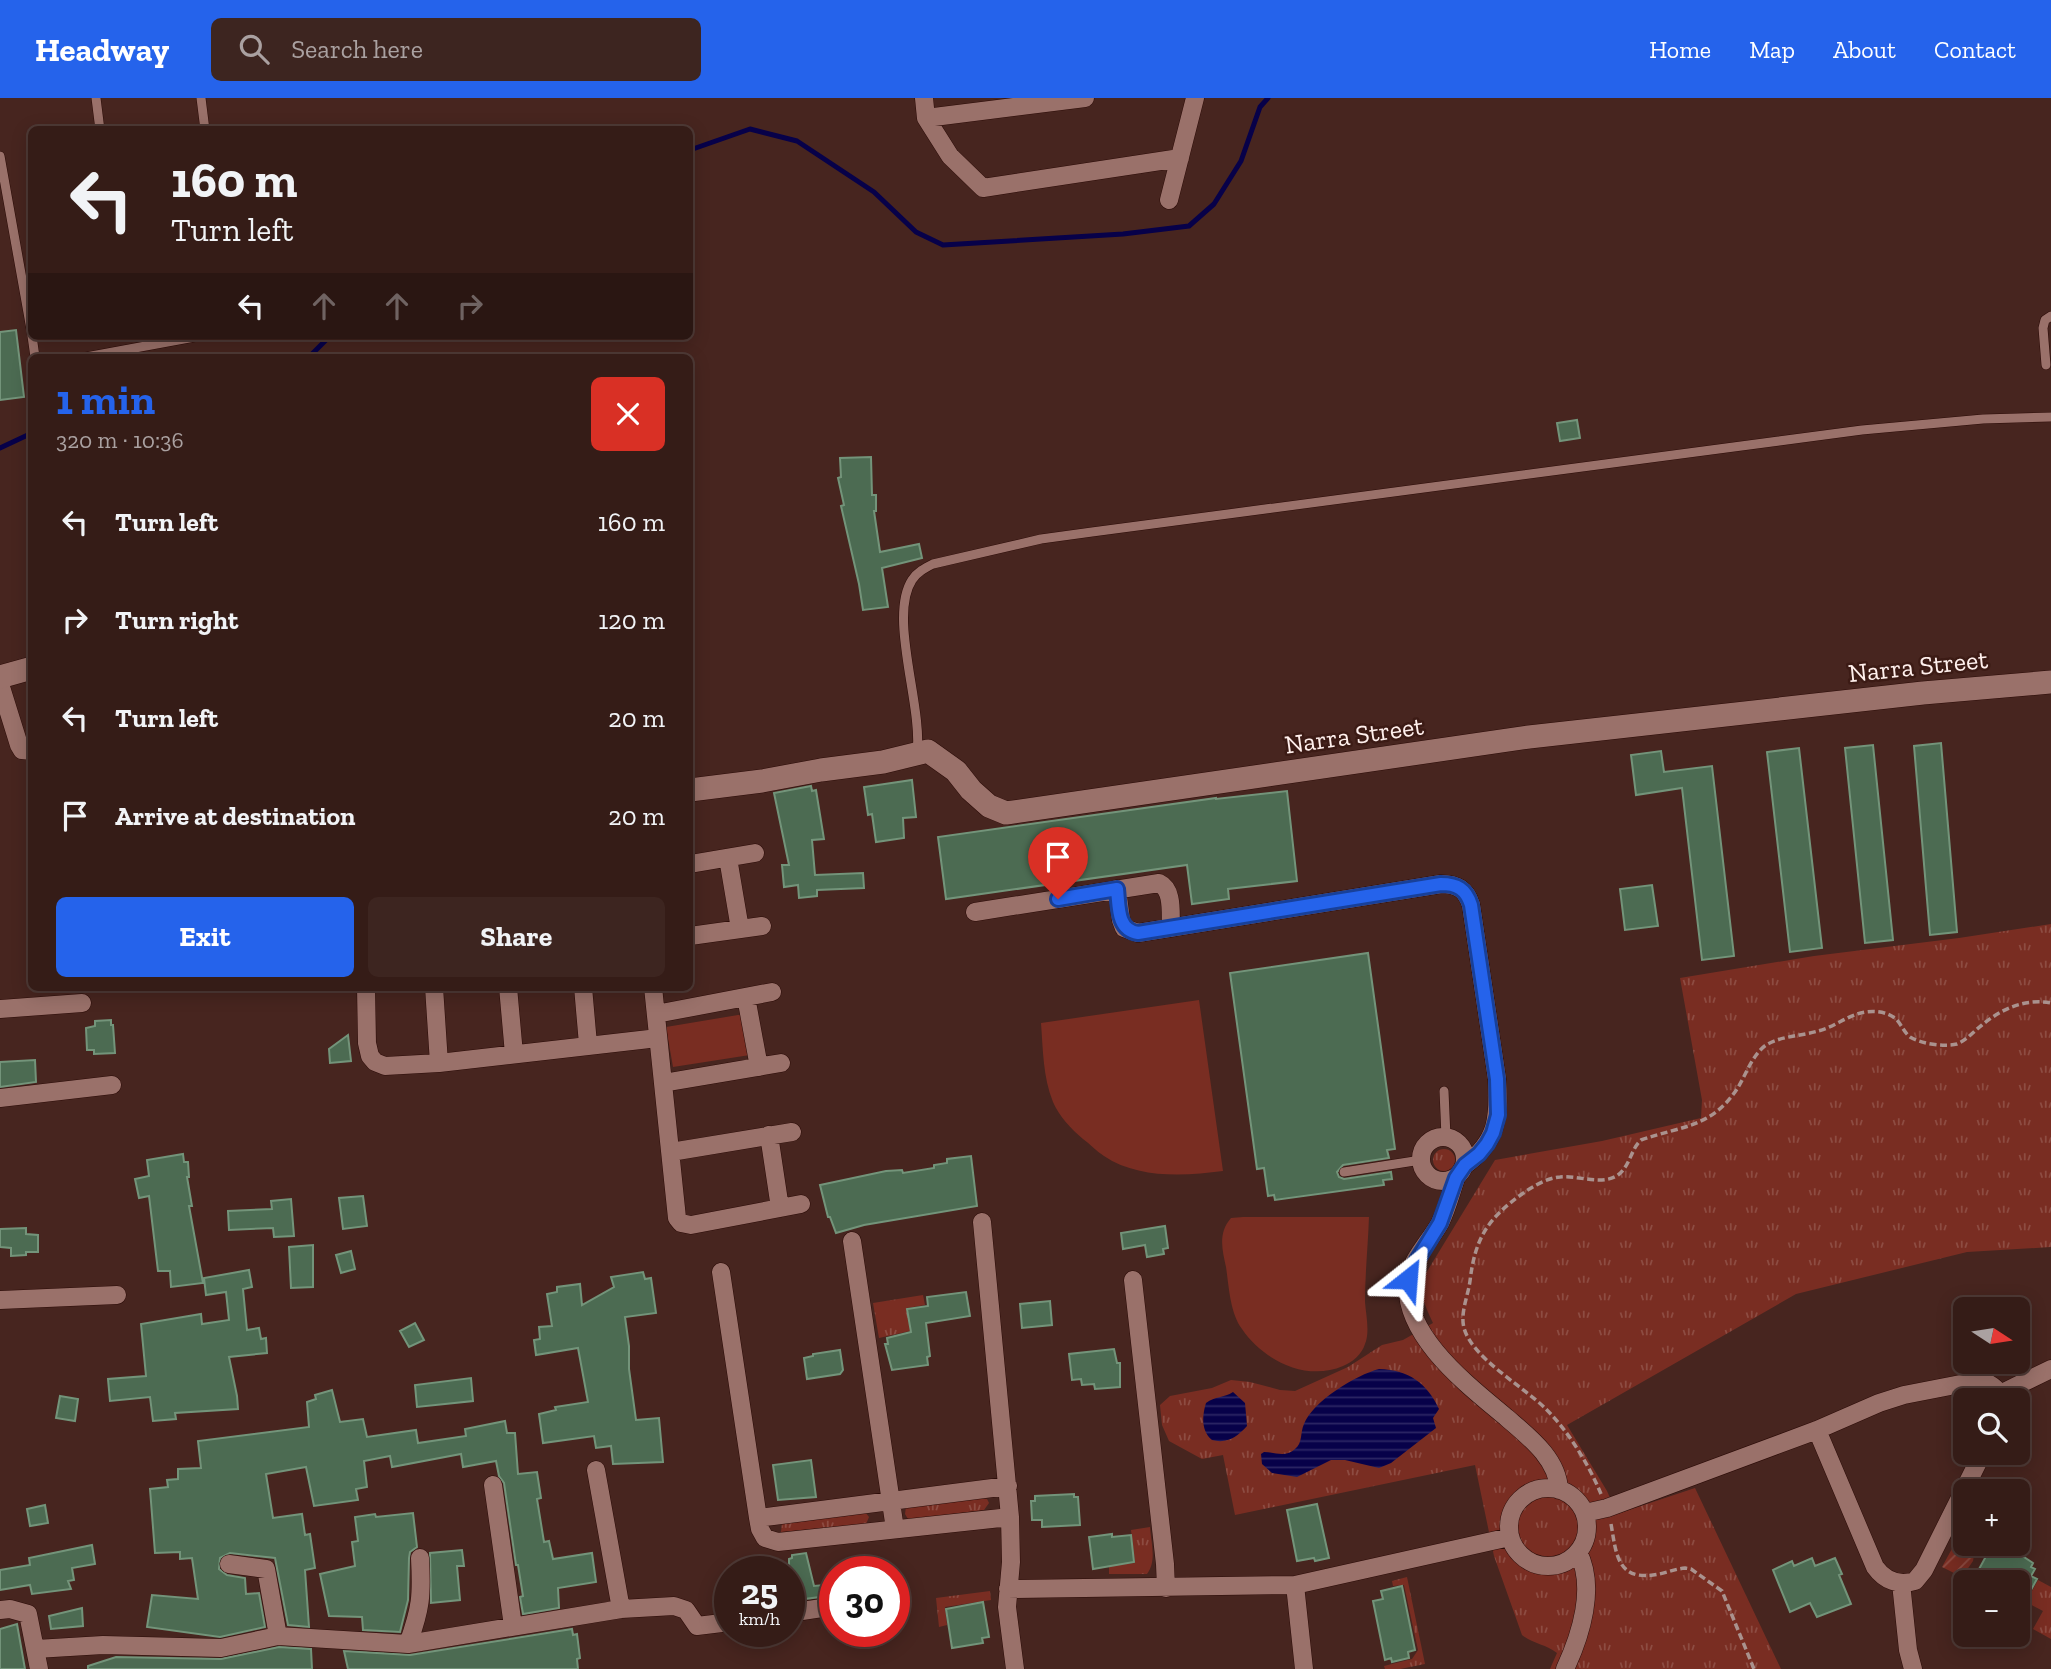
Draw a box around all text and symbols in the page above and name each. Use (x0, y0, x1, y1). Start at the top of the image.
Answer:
search box (211, 18, 701, 81)
text: Headway (35, 30, 169, 69)
icon: search (235, 30, 273, 68)
text: Search here (291, 33, 423, 65)
text: Home (1649, 35, 1711, 64)
text: Map (1749, 35, 1795, 64)
text: About (1833, 35, 1896, 64)
text: Contact (1934, 35, 2016, 64)
text: 160 m (171, 151, 297, 210)
icon: left (56, 154, 147, 245)
text: Turn left (171, 211, 293, 249)
icon: left (232, 287, 270, 325)
icon: ahead (305, 287, 343, 325)
icon: ahead (378, 287, 416, 325)
icon: right (451, 287, 489, 325)
text: 1 min (56, 374, 155, 425)
button: close (591, 377, 665, 451)
text: 320 m · 10:36 (56, 426, 184, 454)
icon: left (56, 503, 94, 541)
text: Turn left (115, 506, 218, 538)
text: 160 m (598, 506, 665, 538)
icon: right (56, 601, 94, 639)
text: Turn right (115, 604, 238, 636)
text: 120 m (598, 604, 665, 636)
street label: Narra Street (1847, 643, 1990, 689)
icon: left (56, 699, 94, 737)
text: Turn left (115, 702, 218, 734)
text: 20 m (608, 702, 665, 734)
street label: Narra Street (1282, 709, 1426, 761)
icon: arrive (56, 797, 94, 835)
text: Arrive at destination (115, 800, 355, 832)
text: 20 m (608, 800, 665, 832)
pin (1028, 827, 1088, 899)
icon: arrive (1039, 838, 1077, 876)
button: Exit (56, 897, 354, 977)
button: Share (368, 897, 665, 977)
position arrow (1371, 1242, 1445, 1316)
north arrow (1953, 1297, 2030, 1374)
map controls (1953, 1297, 2030, 1647)
button: search (1953, 1388, 2030, 1465)
button: + (1953, 1479, 2030, 1556)
speed limit sign: 30 (819, 1556, 910, 1647)
button: − (1953, 1570, 2030, 1647)
text: 25 (741, 1571, 778, 1613)
text: km/h (739, 1608, 780, 1630)

